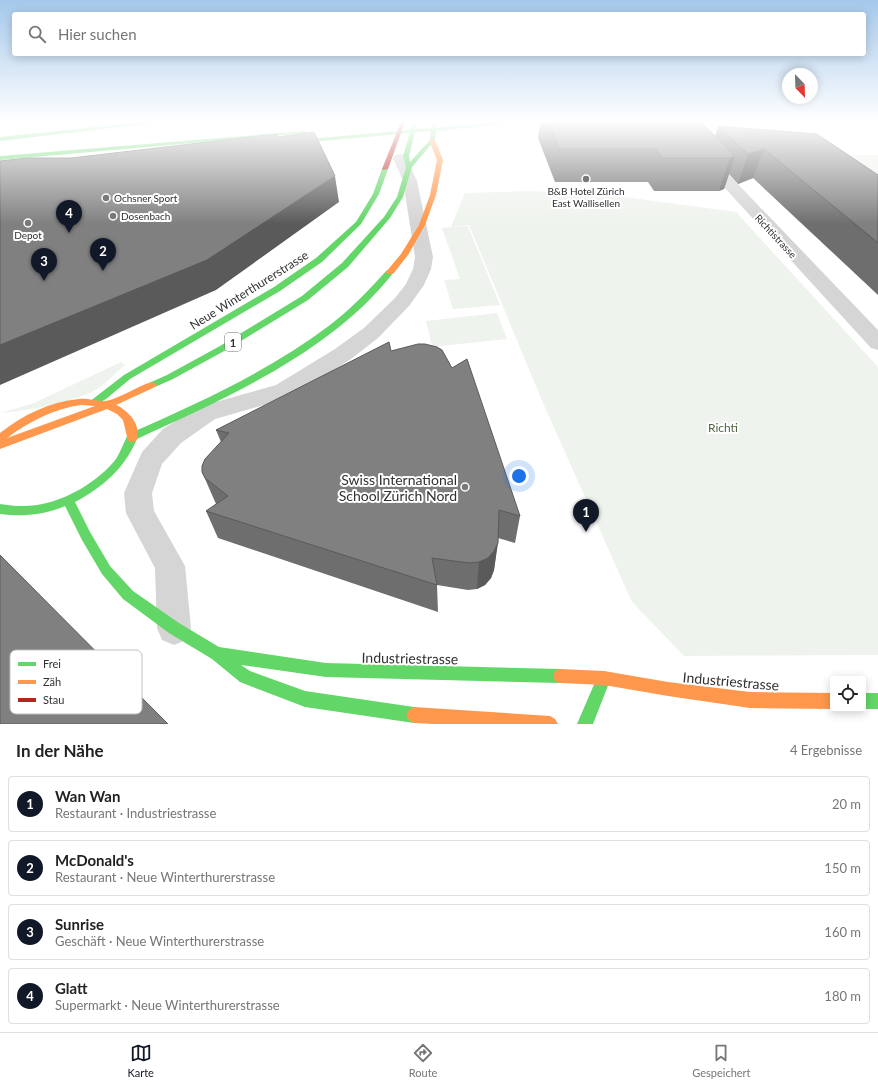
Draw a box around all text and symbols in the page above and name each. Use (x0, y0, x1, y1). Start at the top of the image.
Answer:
search box (12, 12, 866, 56)
icon: search (26, 23, 48, 45)
text: Hier suchen (58, 25, 137, 43)
north arrow (782, 68, 818, 104)
marker: B&B Hotel Zürich East Wallisellen (581, 174, 591, 184)
place label: B&B Hotel Zürich East Wallisellen (547, 185, 625, 209)
place label: Ochsner Sport (114, 192, 178, 204)
marker: Ochsner Sport (101, 193, 111, 203)
pin: 4 (56, 200, 82, 233)
place label: Dosenbach (121, 210, 170, 222)
marker: Dosenbach (108, 211, 118, 221)
street label: Richtistrasse (753, 212, 799, 260)
marker: Depot (23, 218, 33, 228)
place label: Depot (14, 229, 42, 241)
pin: 2 (90, 238, 116, 271)
street label: Neue Winterthurerstrasse (187, 247, 311, 333)
pin: 3 (31, 248, 57, 281)
road number: 1 (225, 333, 241, 351)
park label: Richti (708, 420, 738, 435)
your location (509, 466, 529, 486)
place label: Swiss International School Zürich Nord (339, 471, 457, 504)
marker: Swiss International School Zürich Nord (460, 482, 470, 492)
pin: 1 (573, 499, 599, 532)
street label: Industriestrasse (361, 649, 459, 667)
legend (10, 650, 142, 714)
text: Frei (43, 657, 61, 670)
street label: Industriestrasse (682, 668, 780, 694)
text: Zäh (43, 675, 61, 688)
map controls (830, 676, 866, 712)
button: locate (830, 676, 866, 712)
text: Stau (43, 693, 64, 706)
text: In der Nähe (16, 740, 104, 761)
text: 4 Ergebnisse (790, 742, 862, 758)
text: Wan Wan (55, 787, 120, 805)
text: 1 (26, 796, 34, 812)
text: 20 m (832, 796, 861, 812)
text: Restaurant · Industriestrasse (55, 805, 216, 821)
text: McDonald's (55, 851, 134, 869)
text: 2 (26, 860, 34, 876)
text: 150 m (824, 860, 861, 876)
text: Restaurant · Neue Winterthurerstrasse (55, 869, 275, 885)
text: Sunrise (55, 915, 104, 933)
text: 3 (26, 924, 34, 940)
text: 160 m (824, 924, 861, 940)
text: Geschäft · Neue Winterthurerstrasse (55, 933, 264, 949)
text: Glatt (55, 979, 88, 997)
text: 4 (26, 988, 34, 1004)
text: 180 m (824, 988, 861, 1004)
text: Supermarkt · Neue Winterthurerstrasse (55, 997, 280, 1013)
tab: Karte (127, 1042, 154, 1079)
tab: Route (409, 1042, 437, 1079)
tab: Gespeichert (692, 1042, 751, 1079)

